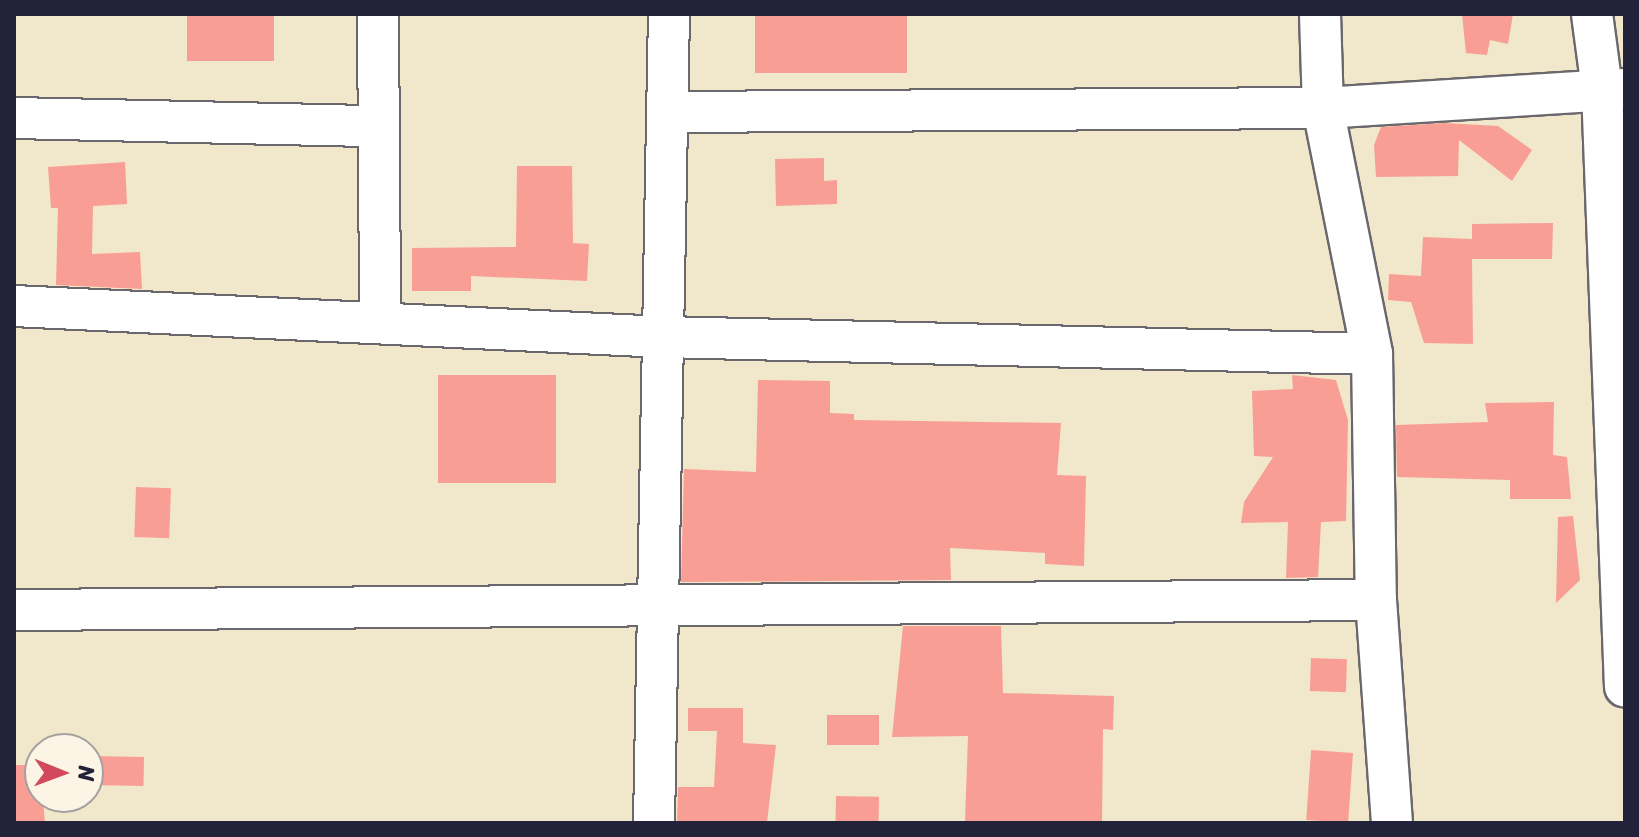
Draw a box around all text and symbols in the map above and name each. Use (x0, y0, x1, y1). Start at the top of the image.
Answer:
north arrow (24, 733, 104, 813)
text: N (67, 765, 106, 781)

